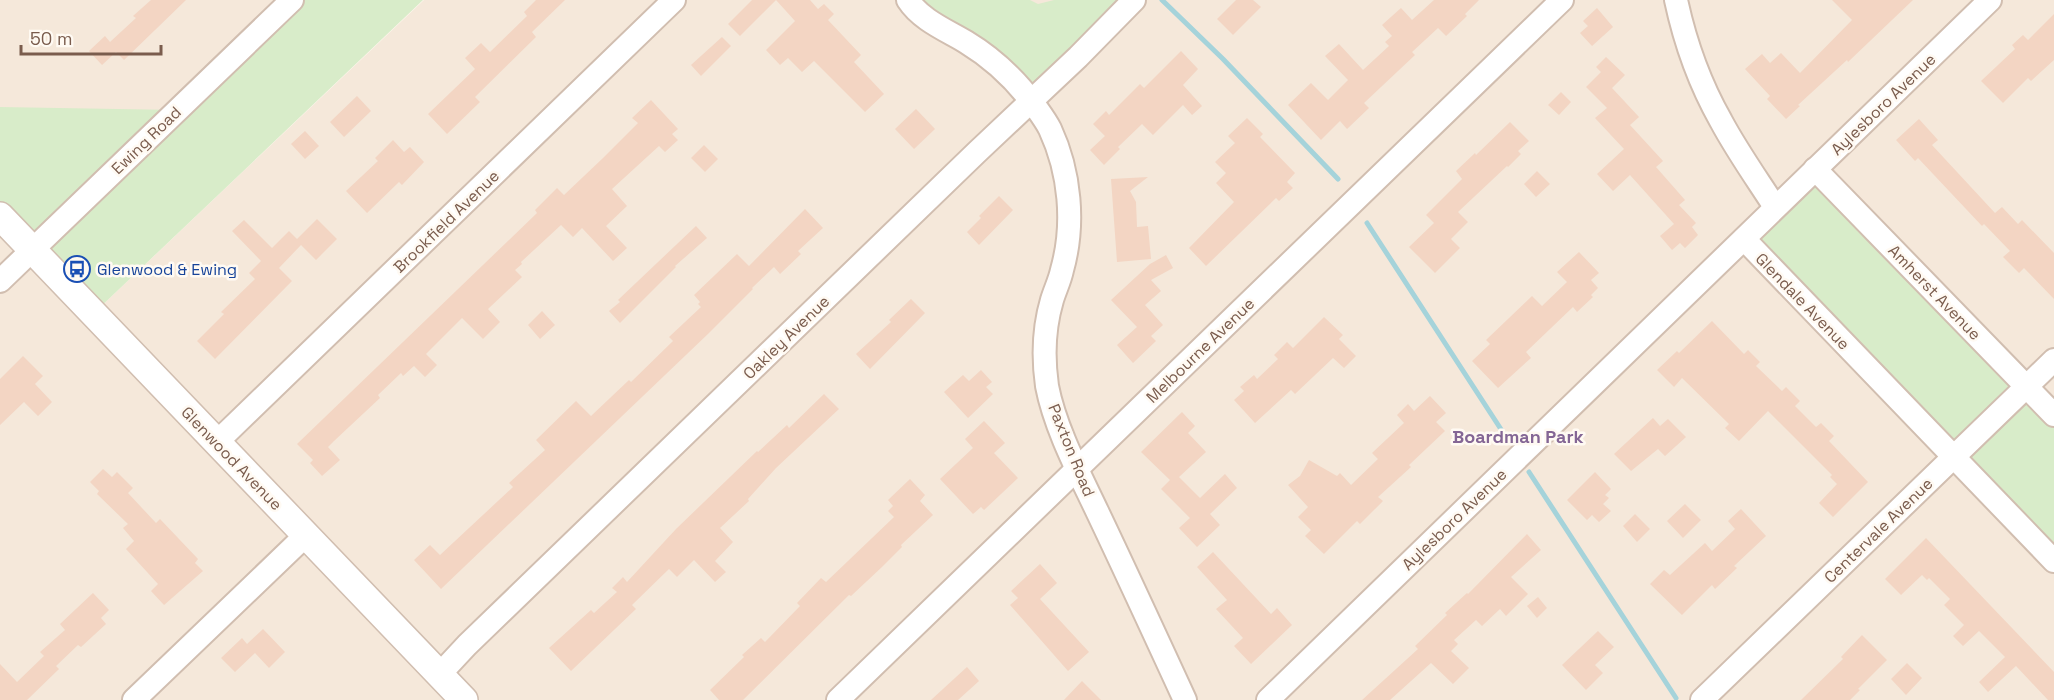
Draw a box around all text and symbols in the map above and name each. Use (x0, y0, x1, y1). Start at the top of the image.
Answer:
scale bar (21, 18, 160, 56)
text: 50 m (30, 27, 72, 50)
street label: Aylesboro Avenue (1826, 49, 1940, 160)
street label: Ewing Road (107, 102, 186, 179)
street label: Brookfield Avenue (389, 165, 504, 277)
street label: Amherst Avenue (1884, 240, 1986, 345)
street label: Glendale Avenue (1751, 248, 1854, 354)
bus stop icon: Glenwood & Ewing (62, 254, 92, 284)
place label: Glenwood & Ewing (97, 259, 237, 280)
street label: Oakley Avenue (739, 291, 834, 384)
street label: Melbourne Avenue (1142, 293, 1259, 408)
street label: Paxton Road (1043, 401, 1100, 500)
street label: Glenwood Avenue (177, 402, 287, 515)
district label: Boardman Park (1452, 425, 1584, 448)
street label: Aylesboro Avenue (1397, 464, 1511, 575)
street label: Centervale Avenue (1820, 473, 1937, 588)

